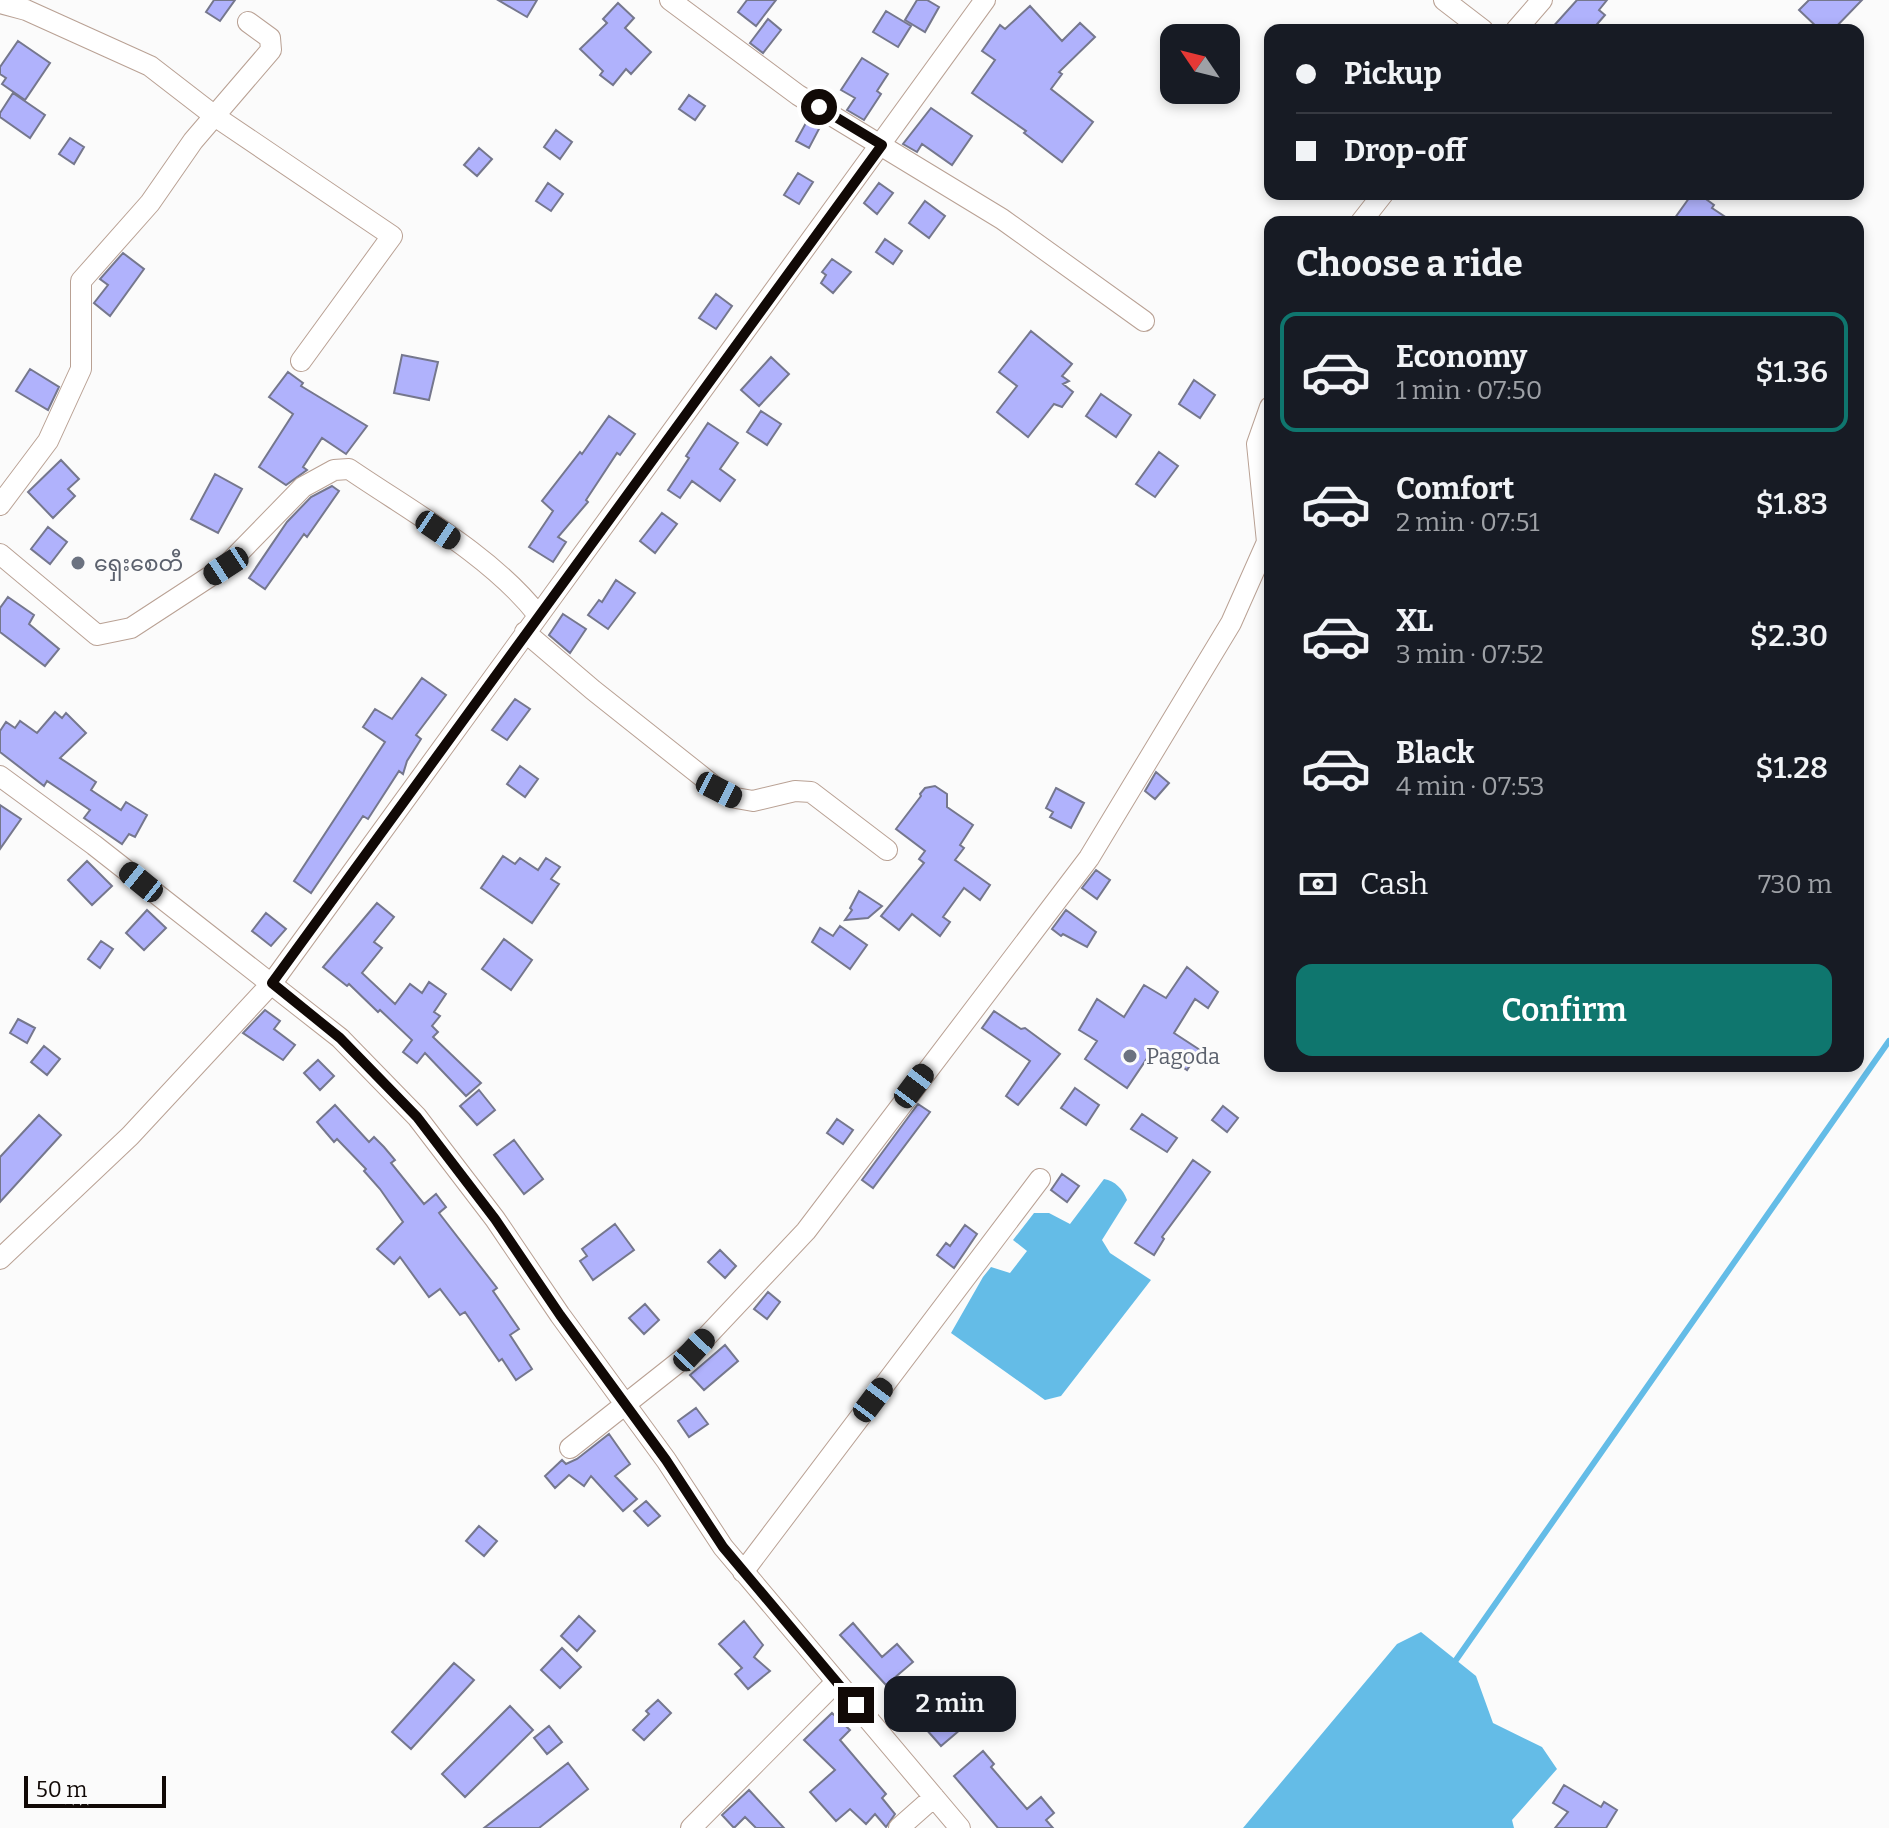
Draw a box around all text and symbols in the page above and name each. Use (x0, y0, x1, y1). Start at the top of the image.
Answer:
north arrow (1160, 24, 1240, 104)
map controls (1160, 24, 1240, 104)
text: Pickup (1344, 56, 1442, 92)
route start (801, 89, 837, 125)
text: Drop-off (1344, 133, 1466, 169)
text: Choose a ride (1296, 242, 1523, 286)
icon: car (1300, 336, 1372, 408)
text: Economy (1396, 339, 1527, 375)
text: $1.36 (1755, 354, 1828, 390)
text: 1 min · 07:50 (1396, 375, 1542, 406)
icon: car (1300, 468, 1372, 540)
text: Comfort (1396, 471, 1514, 507)
text: $1.83 (1755, 486, 1828, 522)
car (411, 507, 465, 553)
text: 2 min · 07:51 (1396, 507, 1540, 538)
car (199, 543, 253, 589)
place label: ရှေးစေတီ (94, 548, 183, 581)
marker: ရှေးစေတီ (69, 554, 87, 572)
icon: car (1300, 600, 1372, 672)
text: XL (1396, 603, 1433, 639)
text: $2.30 (1750, 618, 1828, 654)
text: 3 min · 07:52 (1396, 639, 1544, 670)
icon: car (1300, 732, 1372, 804)
text: Black (1396, 735, 1474, 771)
text: $1.28 (1755, 750, 1828, 786)
car (692, 768, 746, 812)
text: 4 min · 07:53 (1396, 771, 1545, 802)
car (115, 858, 167, 906)
icon: cash (1296, 862, 1340, 906)
text: Cash (1360, 866, 1428, 902)
text: 730 m (1758, 869, 1832, 900)
button: Confirm (1296, 964, 1832, 1056)
place label: Pagoda (1146, 1043, 1220, 1070)
marker: Pagoda (1121, 1047, 1139, 1065)
car (890, 1060, 938, 1112)
car (669, 1324, 719, 1376)
car (849, 1374, 897, 1426)
callout: 2 min (884, 1677, 1016, 1733)
route end (838, 1687, 874, 1723)
text: 2 min (916, 1688, 984, 1719)
scale bar (24, 1772, 166, 1808)
text: 50 m (36, 1776, 87, 1803)

